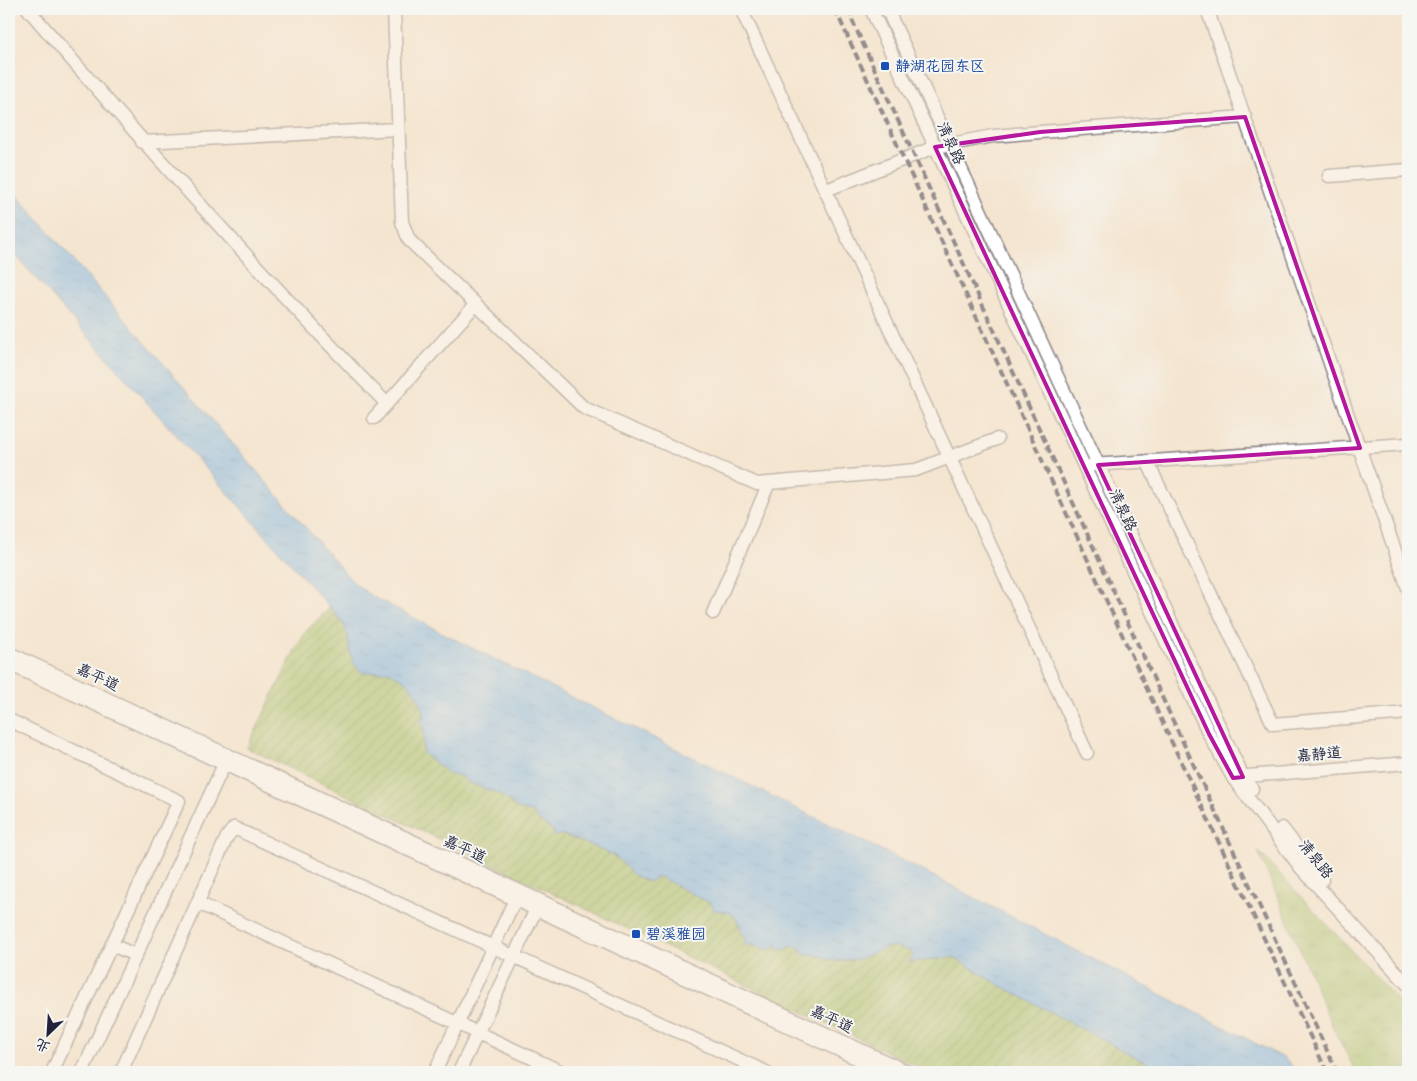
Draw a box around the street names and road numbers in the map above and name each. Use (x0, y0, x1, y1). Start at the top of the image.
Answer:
street label: 清泉路 (933, 119, 969, 167)
street label: 清泉路 (1105, 486, 1141, 534)
street label: 嘉平道 (74, 659, 122, 695)
street label: 嘉静道 (1296, 743, 1342, 765)
street label: 嘉平道 (441, 831, 489, 867)
street label: 清泉路 (1295, 836, 1337, 882)
street label: 嘉平道 (808, 1001, 856, 1037)

